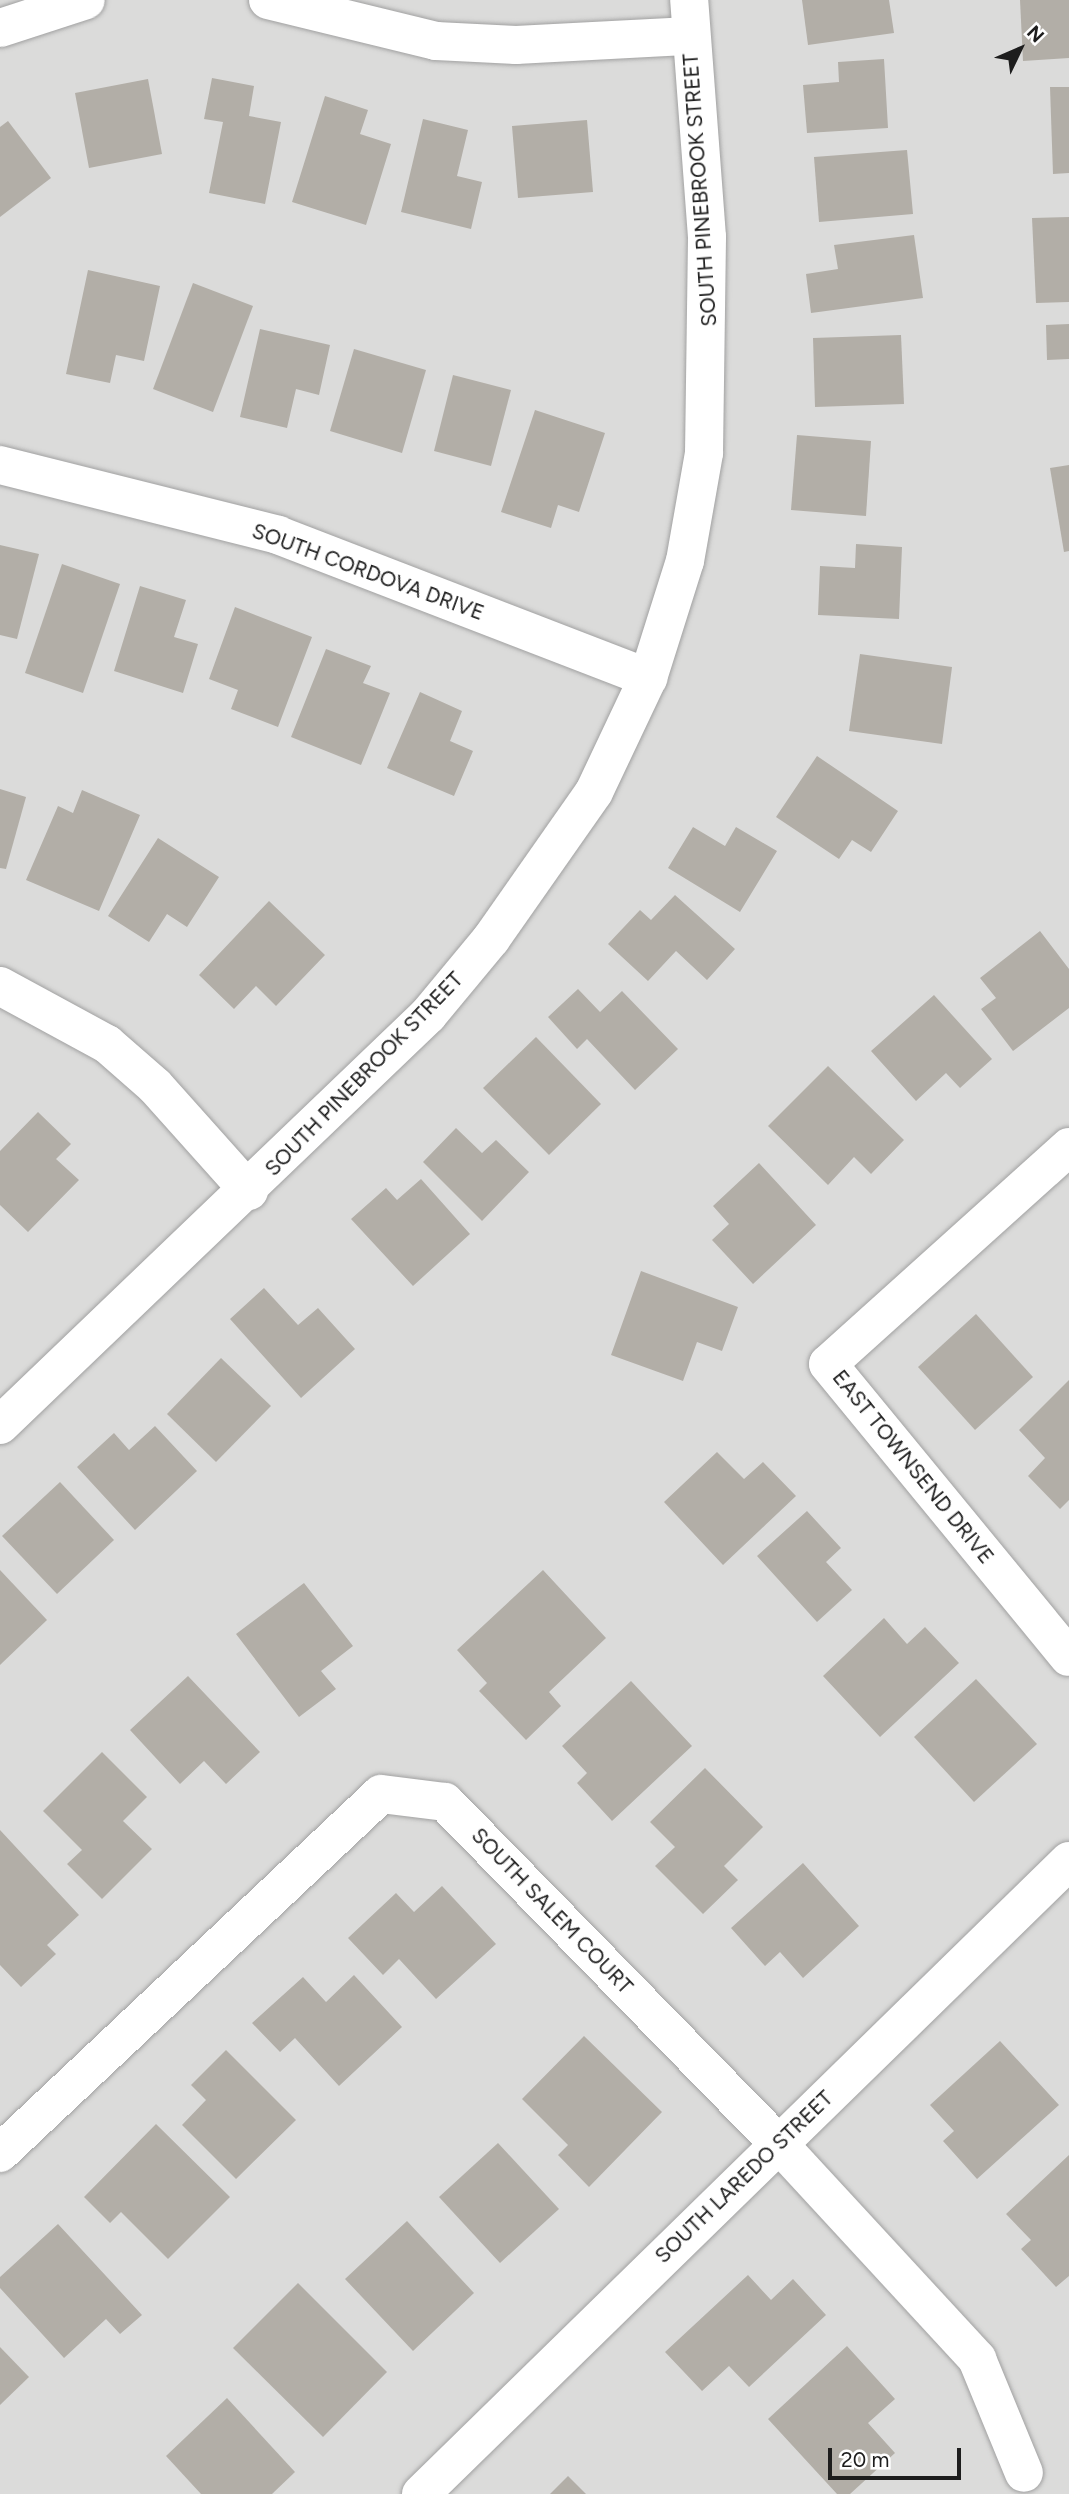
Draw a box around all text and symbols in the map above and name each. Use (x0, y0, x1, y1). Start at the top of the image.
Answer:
north arrow (985, 14, 1055, 84)
text: N (1022, 21, 1049, 47)
street label: SOUTH PINEBROOK STREET (678, 53, 722, 327)
street label: SOUTH CORDOVA DRIVE (249, 518, 487, 626)
street label: SOUTH PINEBROOK STREET (260, 967, 468, 1181)
street label: EAST TOWNSEND DRIVE (827, 1365, 999, 1569)
street label: SOUTH SALEM COURT (466, 1823, 638, 1999)
street label: SOUTH LAREDO STREET (650, 2086, 838, 2268)
scale bar (831, 2434, 964, 2478)
text: 20 m (841, 2447, 889, 2472)

